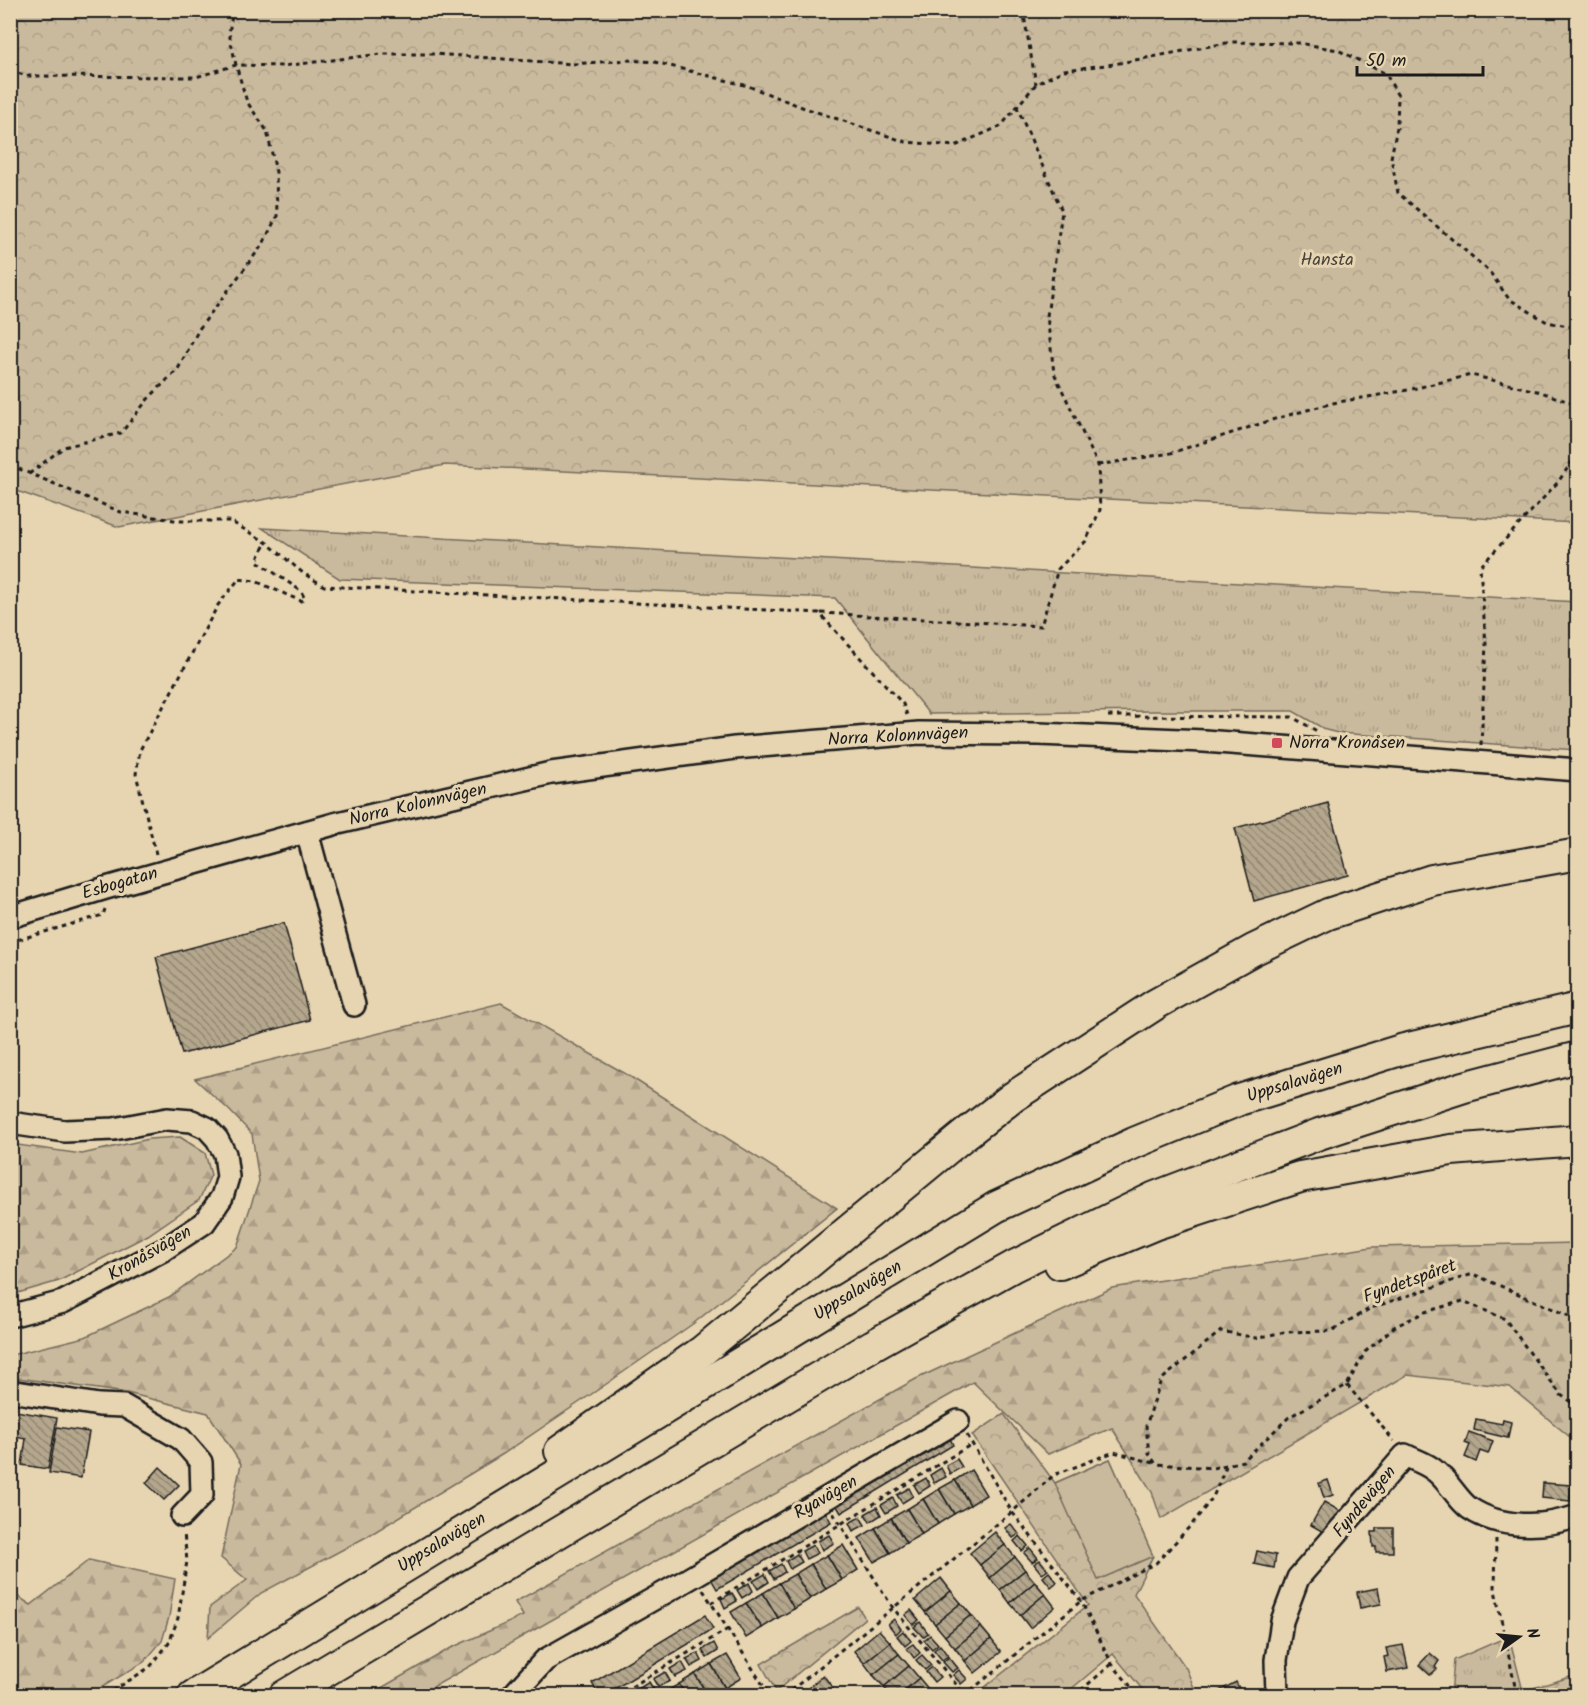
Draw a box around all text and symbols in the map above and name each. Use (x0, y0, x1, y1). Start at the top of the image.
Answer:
scale bar (1357, 39, 1483, 77)
text: 50 m (1366, 47, 1406, 76)
park label: Hansta (1300, 246, 1354, 275)
street label: Norra Kolonnvägen (827, 719, 969, 755)
place label: Norra Kronåsen (1289, 729, 1405, 758)
marker: Norra Kronåsen (1270, 736, 1284, 750)
street label: Norra Kolonnvägen (346, 775, 490, 835)
street label: Esbogatan (79, 859, 161, 909)
street label: Uppsalavägen (1243, 1055, 1347, 1111)
street label: Kronåsvägen (103, 1218, 197, 1290)
street label: Fyndetspåret (1359, 1251, 1462, 1312)
street label: Uppsalavägen (808, 1253, 908, 1329)
street label: Fyndevägen (1326, 1459, 1404, 1545)
street label: Ryavägen (789, 1468, 863, 1528)
street label: Uppsalavägen (392, 1505, 492, 1581)
north arrow (1489, 1607, 1549, 1667)
text: N (1519, 1625, 1545, 1642)

